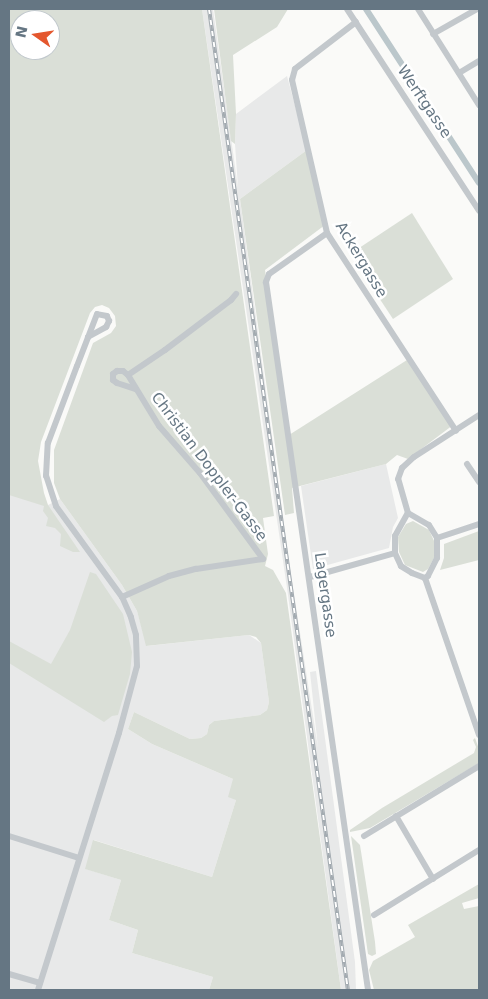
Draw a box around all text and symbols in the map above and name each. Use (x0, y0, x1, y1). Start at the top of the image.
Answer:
north arrow (10, 10, 60, 60)
text: N (12, 24, 30, 39)
street label: Werftgasse (393, 62, 455, 142)
street label: Ackergasse (331, 219, 391, 301)
street label: Christian Doppler-Gasse (147, 389, 271, 545)
street label: Lagergasse (310, 551, 340, 639)

